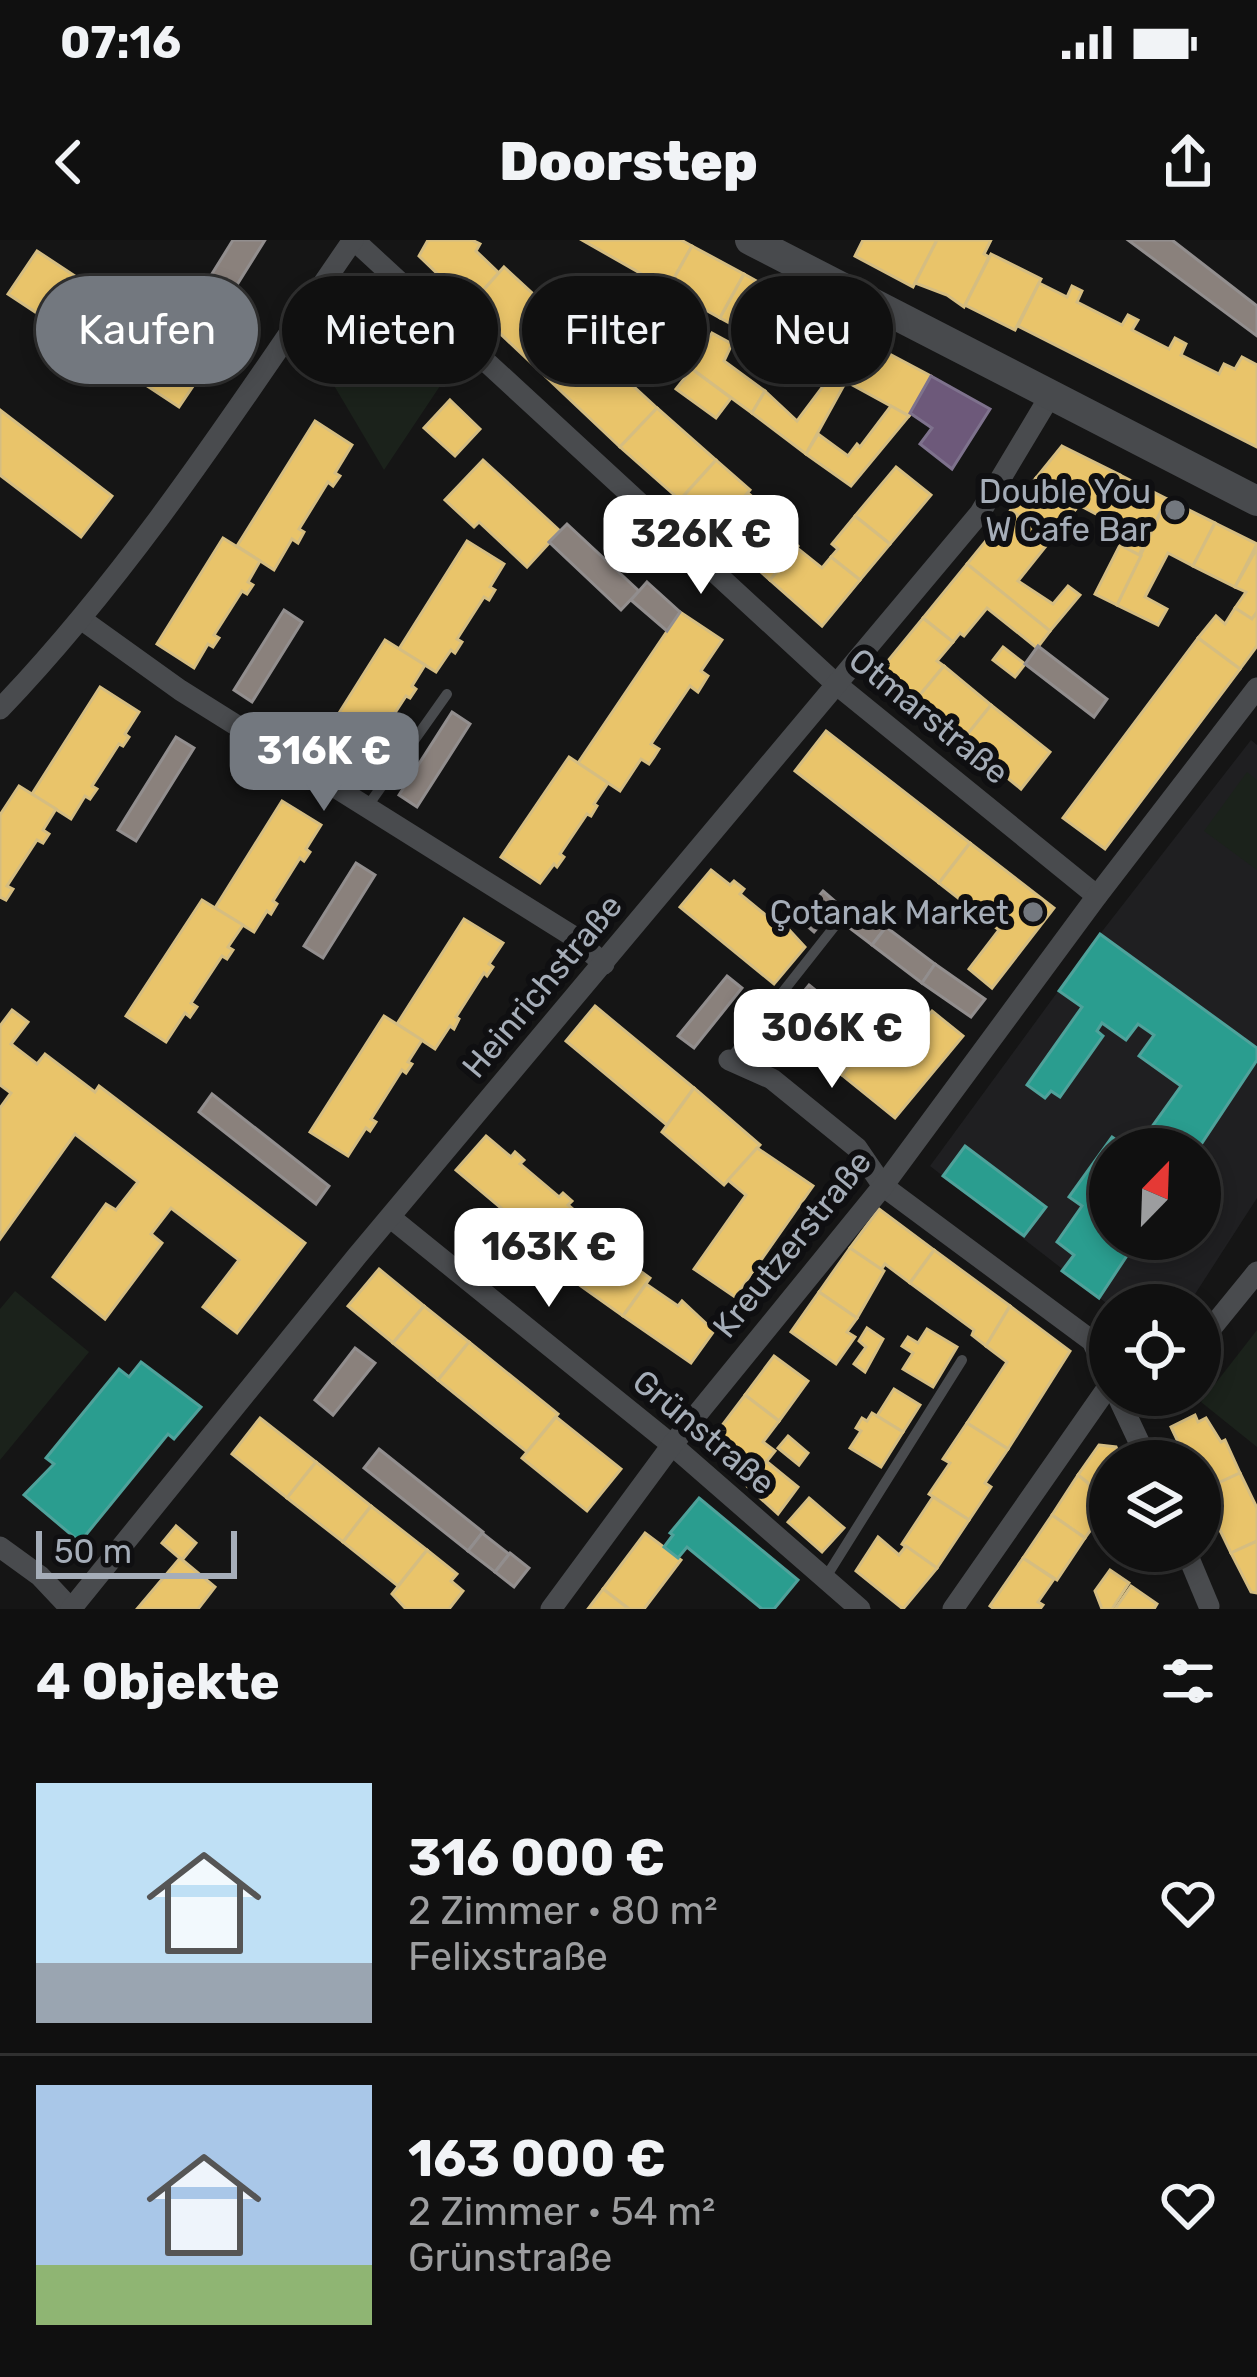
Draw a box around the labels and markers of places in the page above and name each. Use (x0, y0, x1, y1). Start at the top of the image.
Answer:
place label: Double You W Cafe Bar (979, 472, 1151, 549)
pin: 326K € (603, 495, 799, 597)
marker: Double You W Cafe Bar (1162, 497, 1188, 523)
pin: 316K € (226, 712, 422, 814)
place label: Çotanak Market (770, 893, 1009, 932)
marker: Çotanak Market (1020, 899, 1046, 925)
pin: 306K € (734, 989, 930, 1091)
pin: 163K € (451, 1208, 647, 1310)

